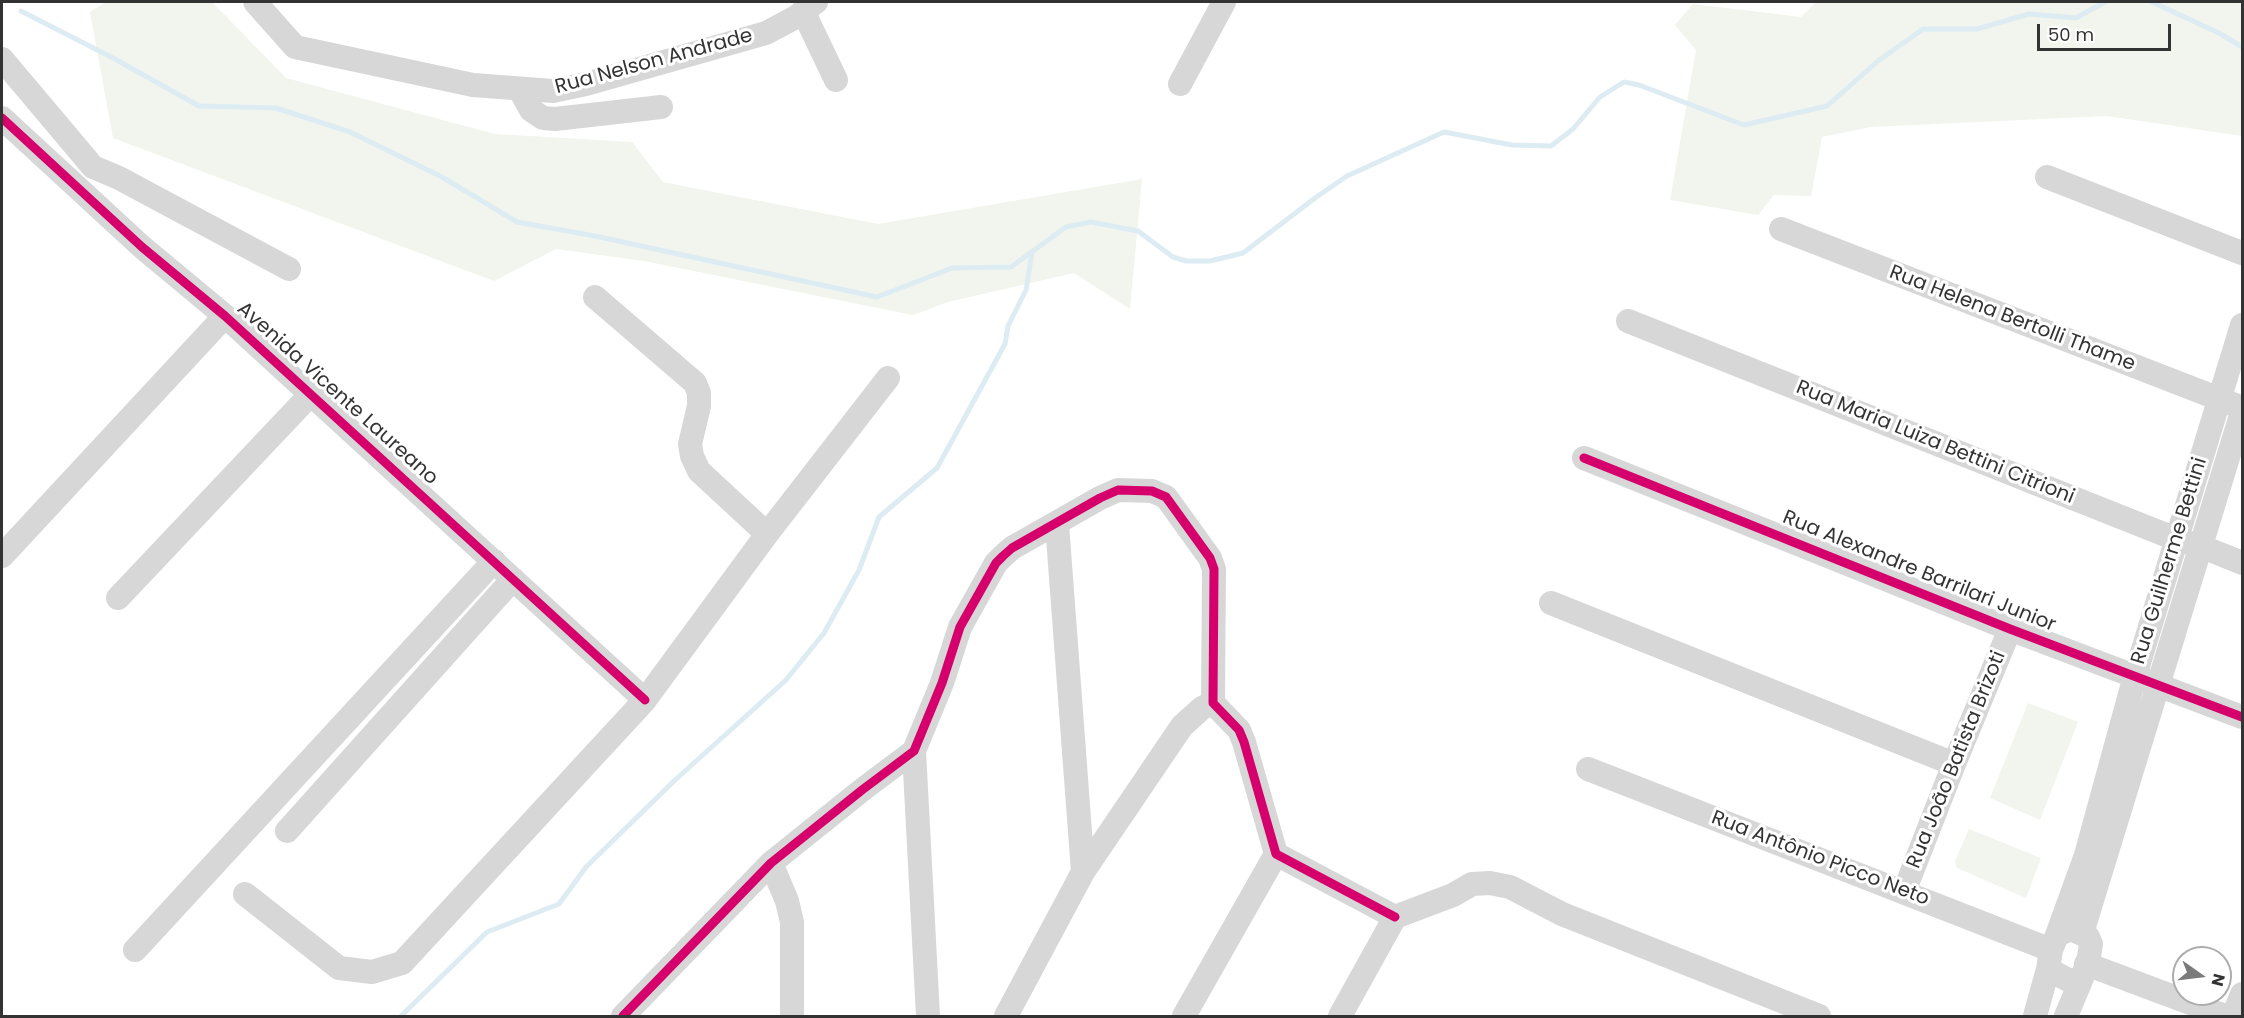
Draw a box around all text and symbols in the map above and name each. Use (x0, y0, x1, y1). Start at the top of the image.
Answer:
scale bar (2040, 12, 2174, 50)
text: 50 m (2048, 22, 2094, 47)
street label: Rua Nelson Andrade (553, 24, 755, 100)
street label: Rua Helena Bertolli Thame (1886, 261, 2138, 377)
street label: Avenida Vicente Laureano (232, 297, 442, 491)
street label: Rua Maria Luiza Bettini Citrioni (1792, 376, 2078, 510)
street label: Rua Guilherme Bettini (2127, 455, 2213, 667)
street label: Rua Alexandre Barrilari Junior (1779, 506, 2059, 638)
street label: Rua João Batista Brizoti (1902, 648, 2012, 872)
street label: Rua Antônio Picco Neto (1708, 806, 1932, 912)
north arrow (2172, 946, 2232, 1006)
text: N (2205, 971, 2231, 989)

